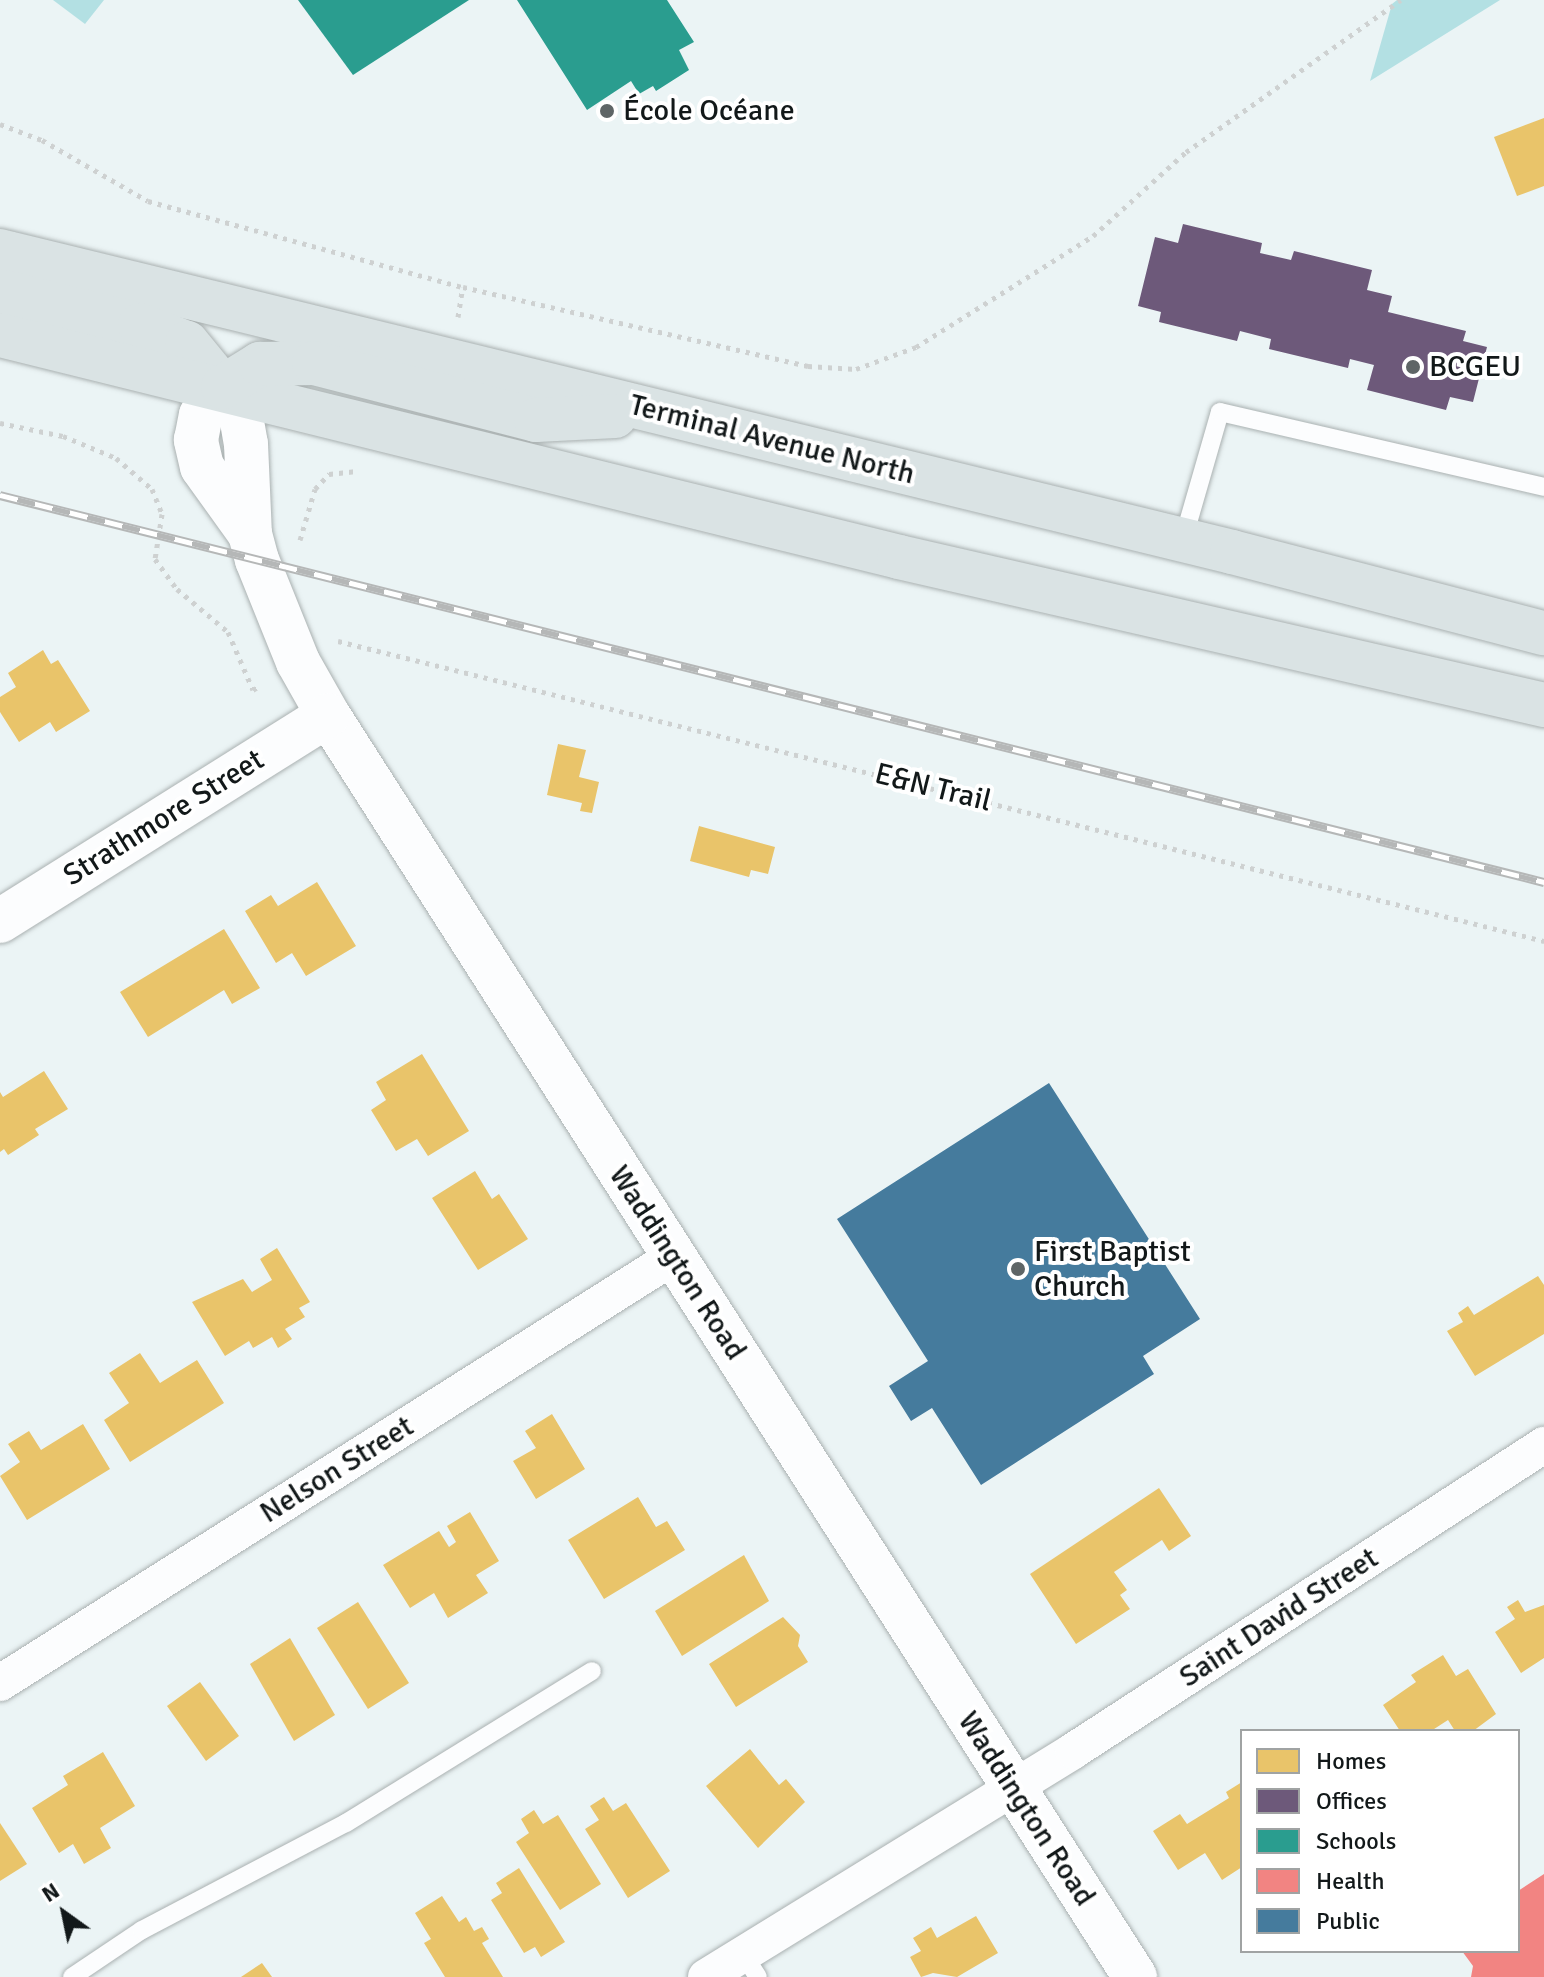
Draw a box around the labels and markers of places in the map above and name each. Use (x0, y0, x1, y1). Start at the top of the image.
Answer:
place label: École Océane (623, 93, 795, 129)
marker: École Océane (598, 102, 616, 120)
place label: BCGEU (1429, 349, 1521, 385)
marker: BCGEU (1404, 358, 1422, 376)
place label: First Baptist Church (1034, 1234, 1191, 1304)
marker: First Baptist Church (1009, 1260, 1027, 1278)

